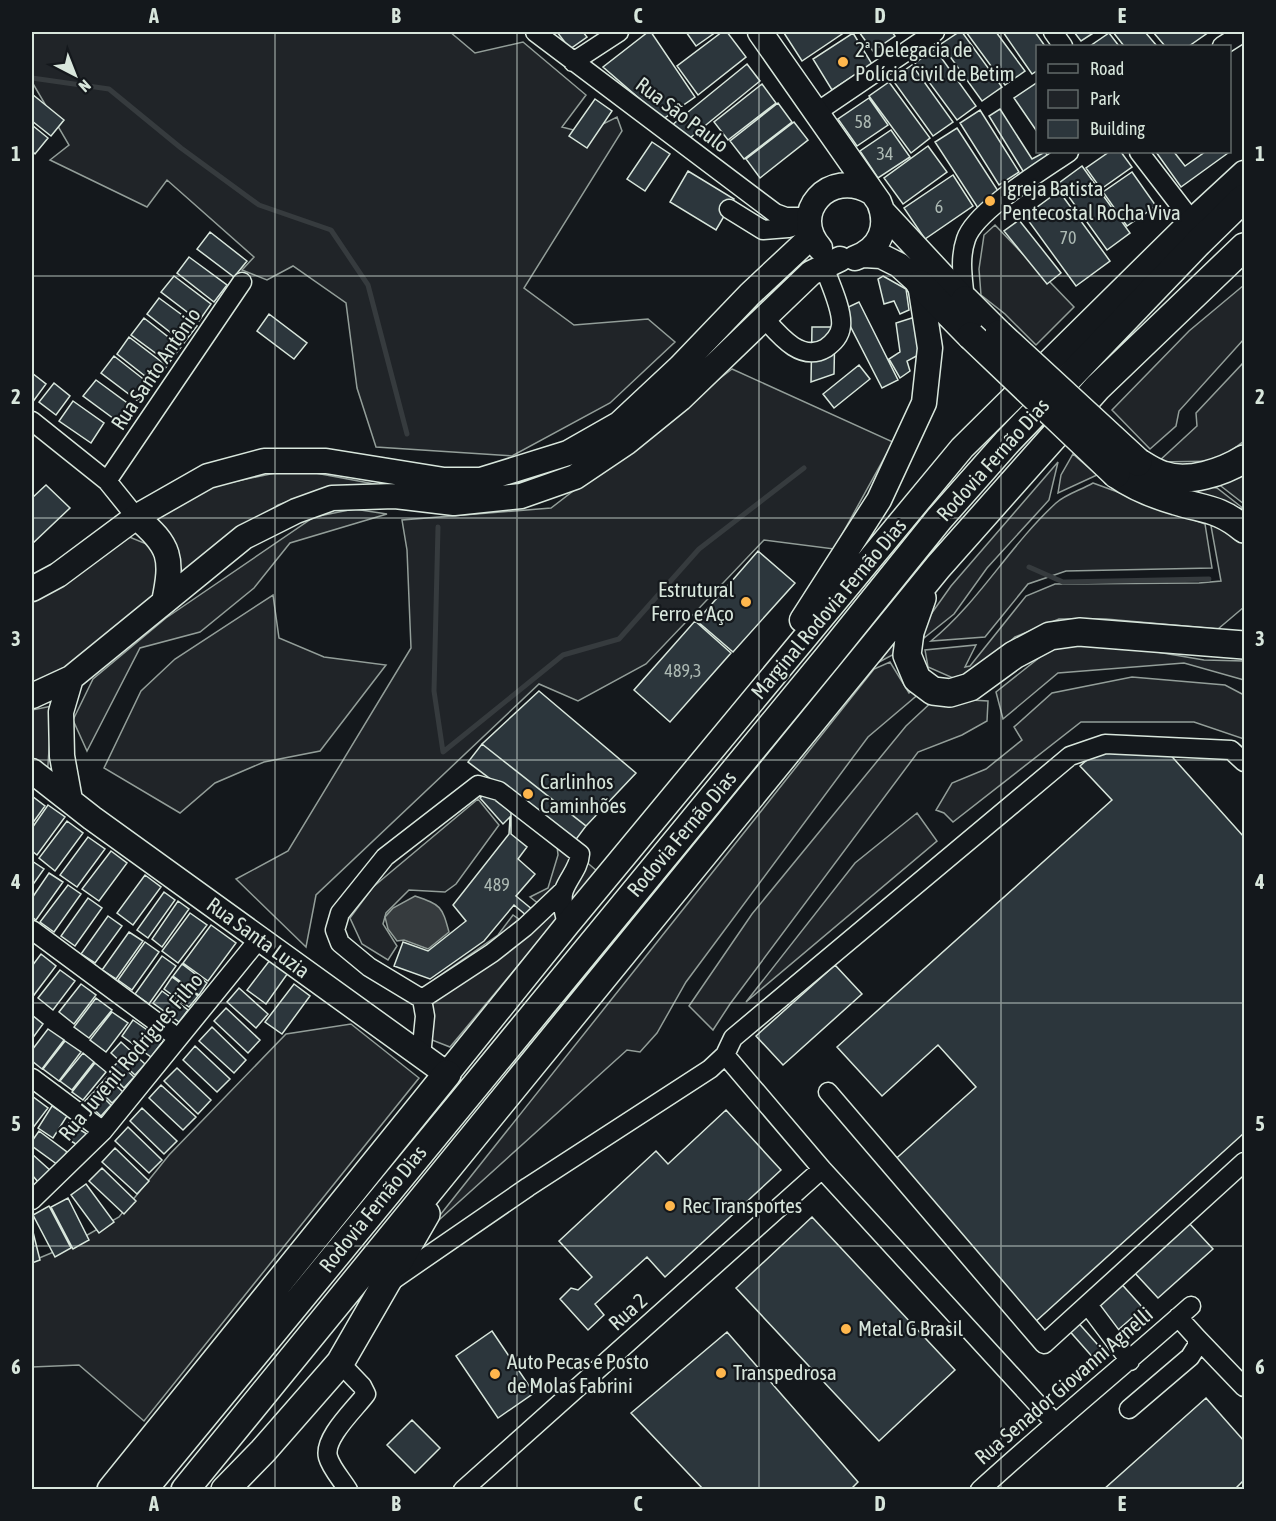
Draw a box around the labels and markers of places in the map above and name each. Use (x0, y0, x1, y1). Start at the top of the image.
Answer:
place label: 2ª Delegacia de Polícia Civil de Betim (855, 37, 1015, 85)
marker: 2ª Delegacia de Polícia Civil de Betim (836, 55, 850, 69)
place label: Igreja Batista Pentecostal Rocha Viva (1002, 176, 1181, 224)
marker: Igreja Batista Pentecostal Rocha Viva (983, 194, 997, 208)
place label: Estrutural Ferro e Aço (651, 577, 734, 625)
marker: Estrutural Ferro e Aço (739, 595, 753, 609)
place label: Carlinhos Caminhões (540, 769, 626, 817)
marker: Carlinhos Caminhões (521, 787, 535, 801)
place label: Rec Transportes (682, 1193, 802, 1217)
marker: Rec Transportes (663, 1199, 677, 1213)
place label: Metal G Brasil (858, 1316, 964, 1340)
marker: Metal G Brasil (839, 1322, 853, 1336)
place label: Auto Pecas e Posto de Molas Fabrini (507, 1349, 649, 1397)
place label: Transpedrosa (733, 1360, 837, 1384)
marker: Transpedrosa (714, 1366, 728, 1380)
marker: Auto Pecas e Posto de Molas Fabrini (488, 1367, 502, 1381)

